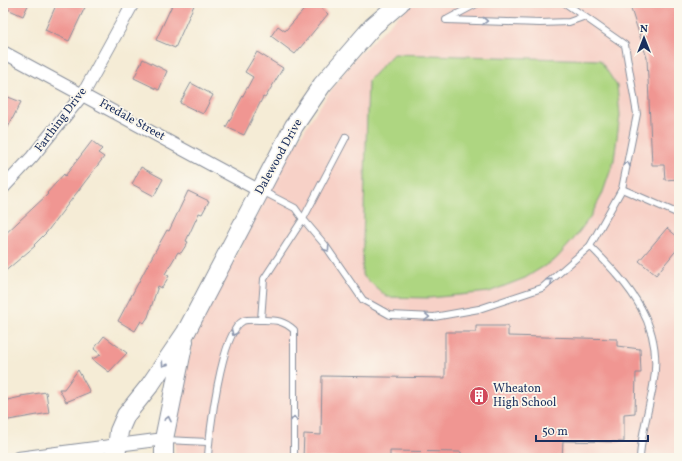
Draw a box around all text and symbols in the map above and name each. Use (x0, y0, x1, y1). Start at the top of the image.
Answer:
one-way arrow (482, 17, 488, 25)
north arrow (624, 18, 664, 58)
text: N (640, 22, 648, 37)
street label: Farthing Drive (31, 84, 91, 156)
street label: Fredale Street (96, 95, 168, 145)
street label: Dalewood Drive (252, 116, 307, 198)
one-way arrow (623, 161, 631, 167)
one-way arrow (323, 245, 330, 252)
one-way arrow (545, 278, 553, 285)
one-way arrow (424, 313, 430, 321)
one-way arrow (231, 328, 239, 336)
one-way arrow (161, 360, 169, 367)
place label: Wheaton High School (493, 381, 557, 411)
building icon: Wheaton High School (468, 385, 490, 407)
one-way arrow (163, 416, 172, 423)
one-way arrow (290, 416, 298, 422)
scale bar (536, 417, 648, 443)
text: 50 m (542, 424, 568, 440)

